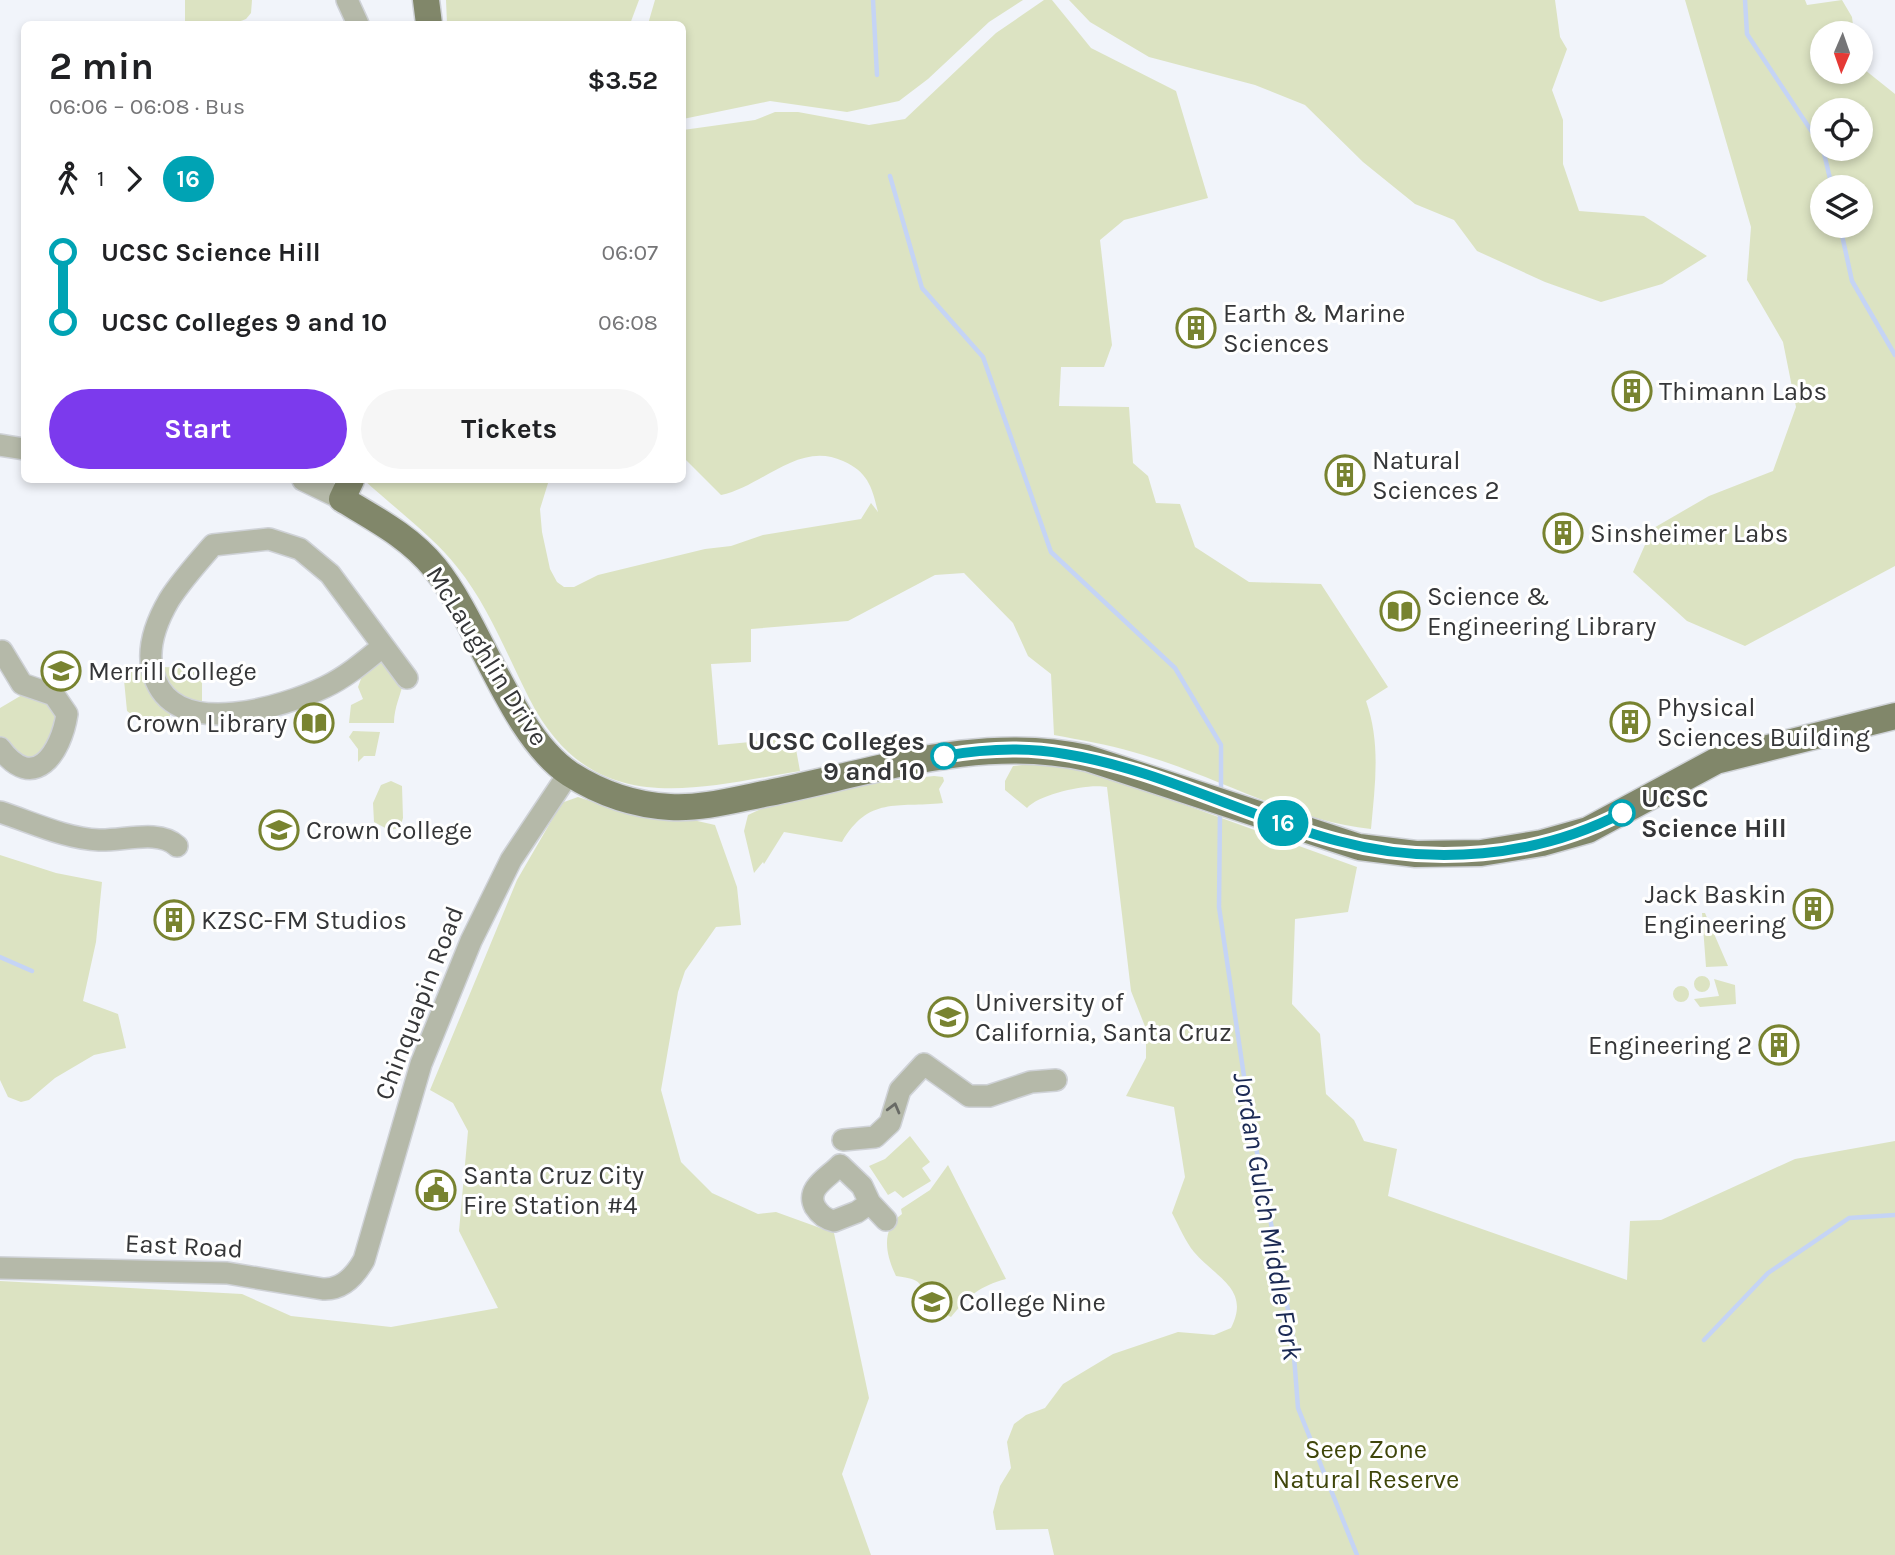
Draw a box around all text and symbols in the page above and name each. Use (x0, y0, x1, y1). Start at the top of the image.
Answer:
north arrow (1810, 21, 1872, 84)
map controls (1810, 21, 1873, 238)
text: 2 min (49, 44, 154, 89)
text: $3.52 (587, 65, 658, 96)
text: 06:06 – 06:08 · Bus (49, 93, 245, 120)
button: locate (1810, 98, 1873, 161)
icon: walk (49, 160, 87, 198)
icon: forward (115, 160, 153, 198)
text: 1 (97, 165, 105, 192)
text: 16 (177, 165, 200, 193)
button: layers (1810, 175, 1873, 238)
text: UCSC Science Hill (101, 237, 321, 268)
text: 06:07 (601, 239, 658, 266)
place label: Earth & Marine Sciences (1223, 298, 1405, 359)
text: UCSC Colleges 9 and 10 (101, 307, 387, 338)
building icon: Earth & Marine Sciences (1175, 307, 1217, 349)
text: 06:08 (598, 309, 658, 336)
building icon: Thimann Labs (1611, 370, 1653, 412)
place label: Thimann Labs (1659, 376, 1827, 407)
button: Start (49, 389, 347, 469)
button: Tickets (361, 389, 658, 469)
place label: Natural Sciences 2 (1372, 445, 1500, 506)
building icon: Natural Sciences 2 (1324, 454, 1366, 496)
building icon: Sinsheimer Labs (1542, 512, 1584, 554)
place label: Sinsheimer Labs (1590, 518, 1788, 549)
street label: McLaughlin Drive (419, 561, 555, 751)
place label: Science & Engineering Library (1427, 581, 1656, 642)
library icon: Science & Engineering Library (1379, 590, 1421, 632)
school or university icon: Merrill College (40, 650, 82, 692)
place label: Merrill College (88, 656, 257, 687)
place label: Physical Sciences Building (1657, 692, 1870, 753)
building icon: Physical Sciences Building (1609, 701, 1651, 743)
library icon: Crown Library (293, 702, 335, 744)
place label: Crown Library (126, 708, 287, 739)
place label: UCSC Colleges 9 and 10 (748, 726, 925, 787)
marker: UCSC Colleges 9 and 10 (931, 743, 957, 769)
place label: UCSC Science Hill (1641, 783, 1787, 844)
line badge: 16 (1252, 800, 1314, 846)
marker: UCSC Science Hill (1609, 800, 1635, 826)
school or university icon: Crown College (258, 809, 300, 851)
text: 16 (1271, 809, 1295, 837)
place label: Crown College (306, 815, 472, 846)
place label: Jack Baskin Engineering (1643, 879, 1786, 940)
building icon: Jack Baskin Engineering (1792, 888, 1834, 930)
building icon: KZSC-FM Studios (153, 899, 195, 941)
street label: Chinquapin Road (368, 902, 470, 1104)
place label: KZSC-FM Studios (201, 905, 407, 936)
place label: University of California, Santa Cruz (975, 987, 1232, 1048)
school or university icon: University of California, Santa Cruz (927, 996, 969, 1038)
building icon: Engineering 2 (1758, 1024, 1800, 1066)
place label: Engineering 2 (1588, 1030, 1752, 1061)
water label: Jordan Gulch Middle Fork (1226, 1070, 1310, 1363)
one-way arrow (886, 1102, 900, 1114)
place label: Santa Cruz City Fire Station #4 (463, 1160, 644, 1221)
public building icon: Santa Cruz City Fire Station #4 (415, 1169, 457, 1211)
street label: East Road (124, 1227, 244, 1265)
school or university icon: College Nine (911, 1281, 953, 1323)
place label: College Nine (959, 1287, 1106, 1318)
park label: Seep Zone Natural Reserve (1273, 1434, 1459, 1495)

